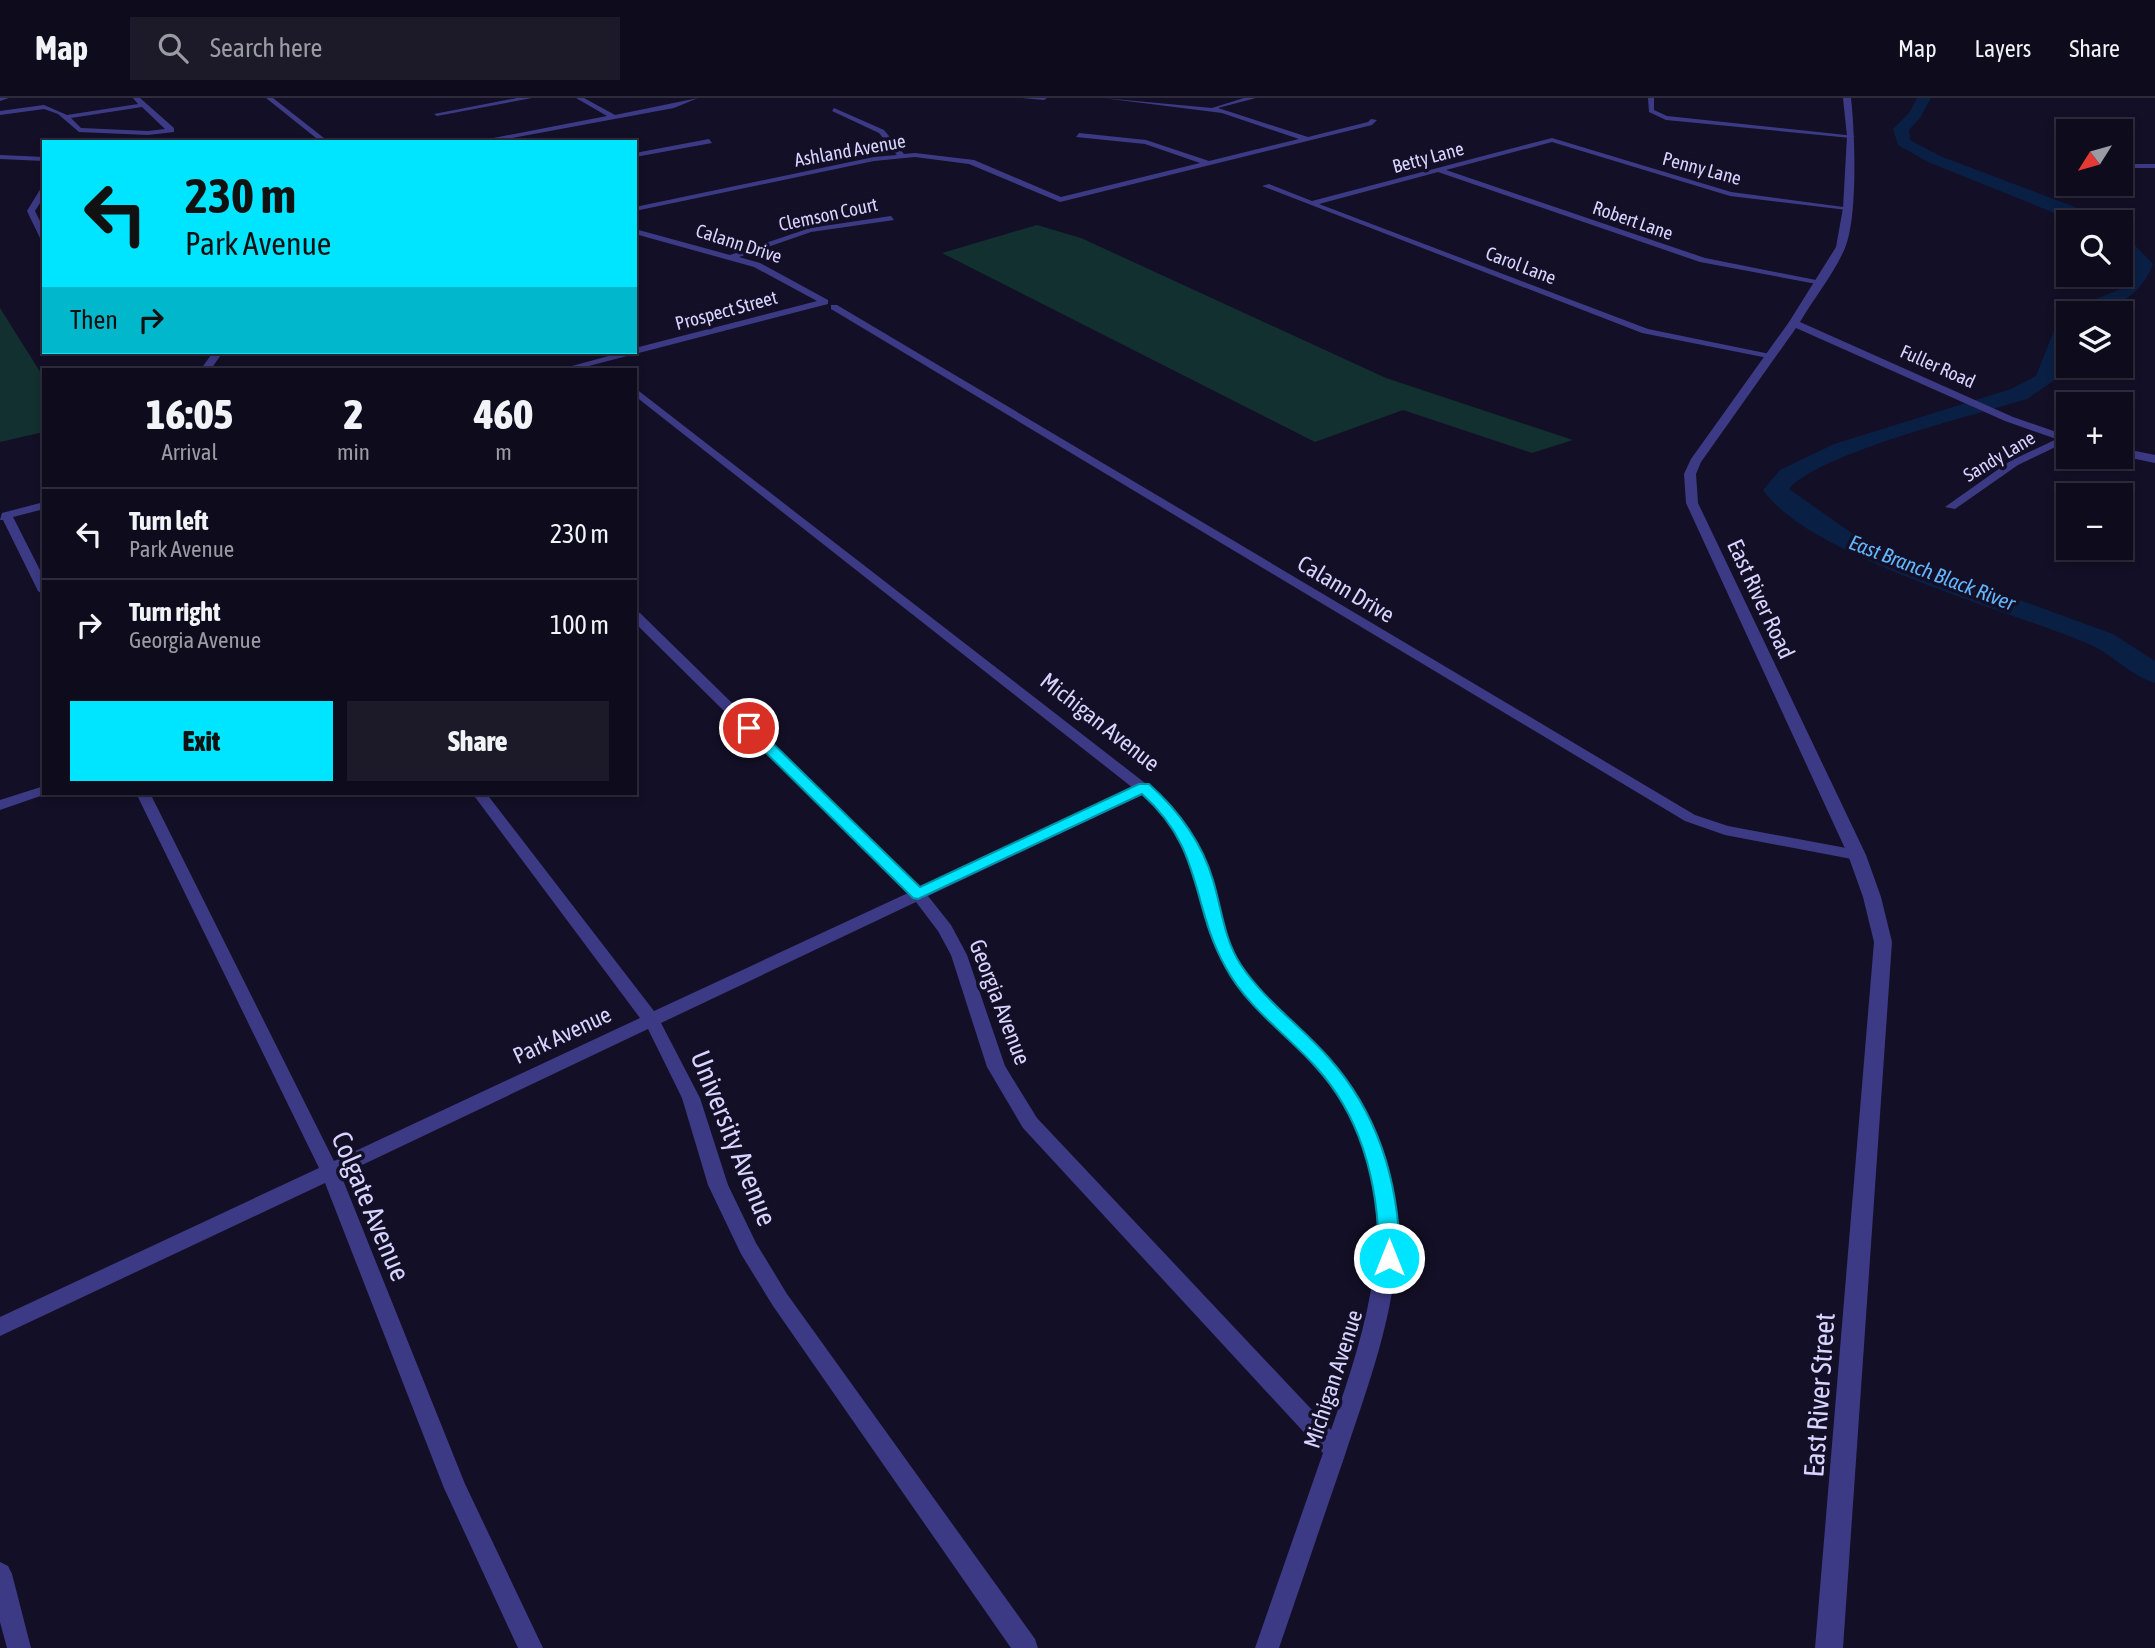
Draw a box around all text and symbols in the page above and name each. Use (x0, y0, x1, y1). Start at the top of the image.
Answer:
search box (130, 17, 620, 80)
text: Map (35, 29, 88, 67)
icon: search (154, 29, 192, 67)
text: Search here (210, 33, 322, 63)
text: Map (1898, 35, 1937, 62)
text: Layers (1975, 35, 2031, 62)
text: Share (2069, 35, 2120, 62)
north arrow (2056, 119, 2133, 196)
map controls (2056, 119, 2133, 560)
street label: Ashland Avenue (793, 129, 907, 171)
street label: Betty Lane (1390, 137, 1466, 177)
street label: Penny Lane (1660, 147, 1744, 189)
text: 230 m (185, 167, 296, 223)
icon: left (70, 168, 161, 259)
street label: Clemson Court (776, 193, 880, 235)
street label: Robert Lane (1590, 196, 1676, 244)
button: search (2056, 210, 2133, 287)
street label: Calann Drive (693, 219, 785, 267)
text: Park Avenue (185, 225, 331, 262)
street label: Carol Lane (1483, 242, 1559, 288)
street label: Prospect Street (672, 286, 780, 334)
icon: right (132, 301, 170, 339)
button: layers (2056, 301, 2133, 378)
text: Then (70, 305, 118, 335)
street label: Fuller Road (1897, 340, 1979, 392)
text: 16:05 (146, 390, 233, 438)
text: 2 (344, 390, 363, 438)
text: 460 (474, 390, 533, 438)
button: + (2056, 392, 2133, 469)
street label: Sandy Lane (1959, 426, 2039, 486)
text: Arrival (161, 439, 218, 465)
text: min (337, 439, 370, 465)
text: m (495, 439, 512, 465)
button: − (2056, 483, 2133, 560)
text: Turn left (129, 506, 209, 536)
icon: left (70, 515, 108, 553)
text: 230 m (550, 519, 609, 549)
water label: East Branch Black River (1846, 529, 2019, 615)
street label: East River Road (1722, 535, 1800, 663)
text: Park Avenue (129, 536, 234, 562)
street label: Calann Drive (1293, 550, 1399, 628)
text: Turn right (129, 597, 220, 627)
icon: right (70, 606, 108, 644)
text: 100 m (550, 610, 609, 640)
text: Georgia Avenue (129, 627, 261, 653)
street label: Michigan Avenue (1035, 668, 1165, 776)
pin (719, 698, 779, 758)
button: Exit (70, 701, 333, 781)
button: Share (347, 701, 609, 781)
icon: arrive (730, 709, 768, 747)
street label: Georgia Avenue (964, 936, 1036, 1068)
street label: Park Avenue (509, 1001, 615, 1069)
street label: University Avenue (684, 1046, 784, 1230)
street label: Colgate Avenue (325, 1127, 417, 1285)
position arrow (1352, 1221, 1426, 1295)
street label: Michigan Avenue (1298, 1307, 1368, 1451)
street label: East River Street (1797, 1312, 1841, 1478)

